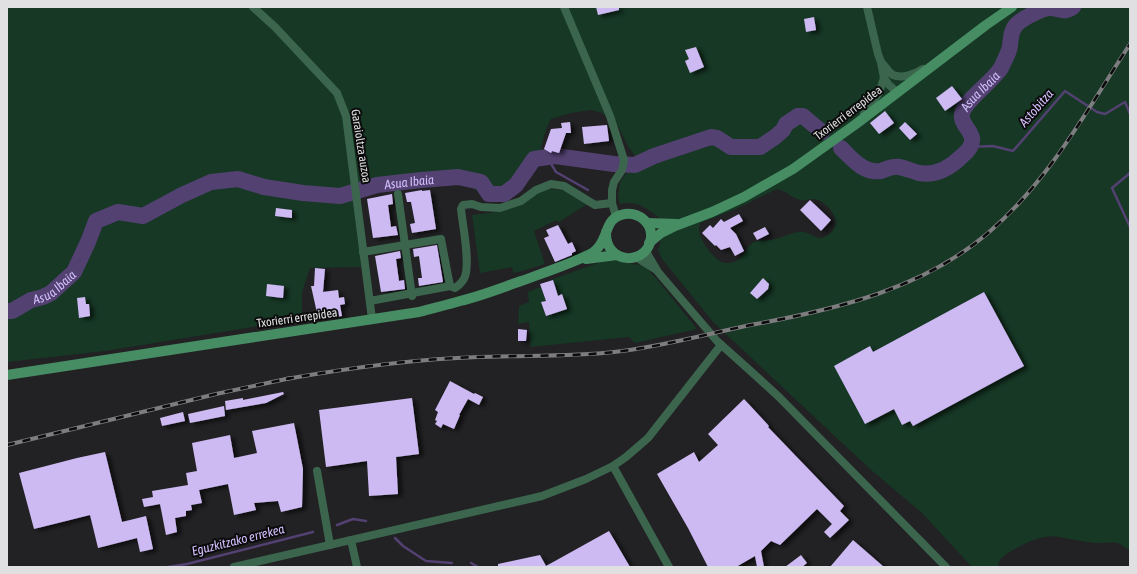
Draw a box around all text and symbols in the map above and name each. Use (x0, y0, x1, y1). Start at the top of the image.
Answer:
water label: Asua Ibaia (956, 68, 1003, 115)
street label: Txorierri errepidea (811, 83, 885, 143)
water label: Astobitza (1015, 86, 1056, 130)
street label: Garaioltza auzoa (348, 108, 374, 184)
water label: Asua Ibaia (383, 171, 434, 192)
water label: Asua Ibaia (30, 267, 79, 307)
street label: Txorierri errepidea (256, 305, 338, 331)
water label: Eguzkitzako errekea (190, 521, 286, 559)

